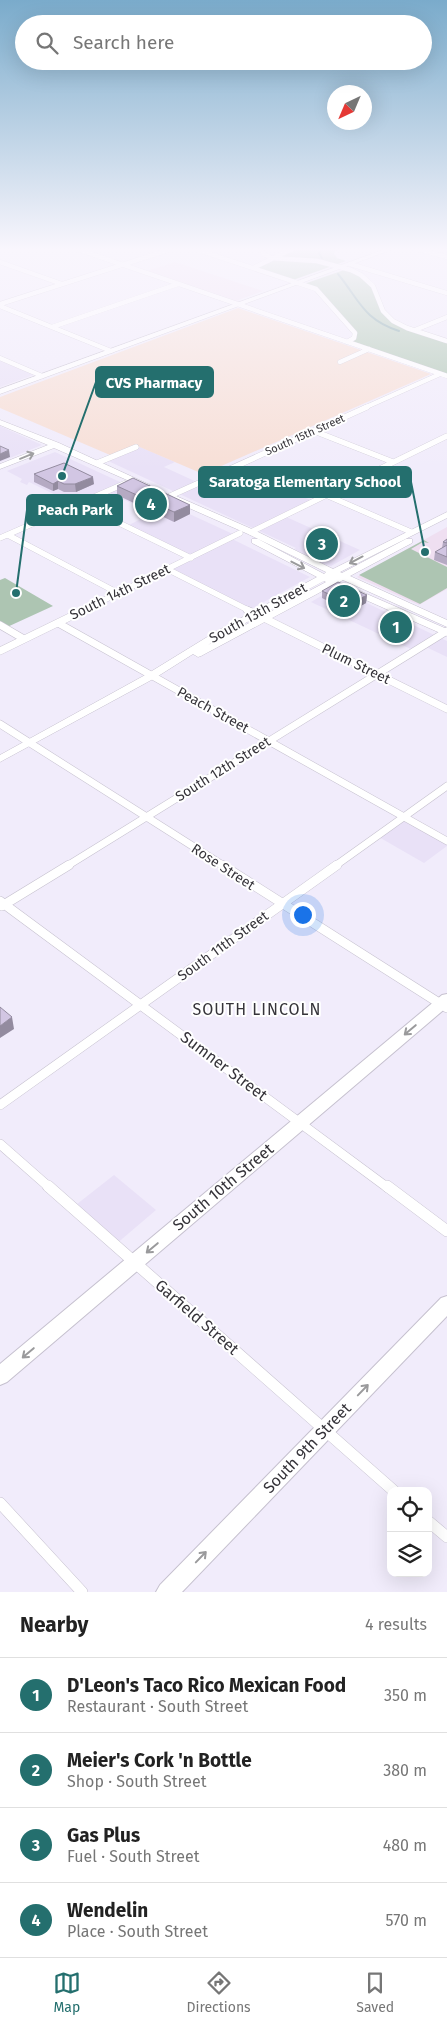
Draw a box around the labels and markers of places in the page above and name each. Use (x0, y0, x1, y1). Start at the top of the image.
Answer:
callout: CVS Pharmacy (96, 367, 213, 397)
callout: Saratoga Elementary School (199, 467, 411, 497)
pin: 4 (135, 485, 167, 523)
callout: Peach Park (27, 495, 122, 525)
pin: 3 (306, 525, 338, 563)
pin: 2 (328, 582, 360, 620)
pin: 1 (380, 608, 412, 646)

